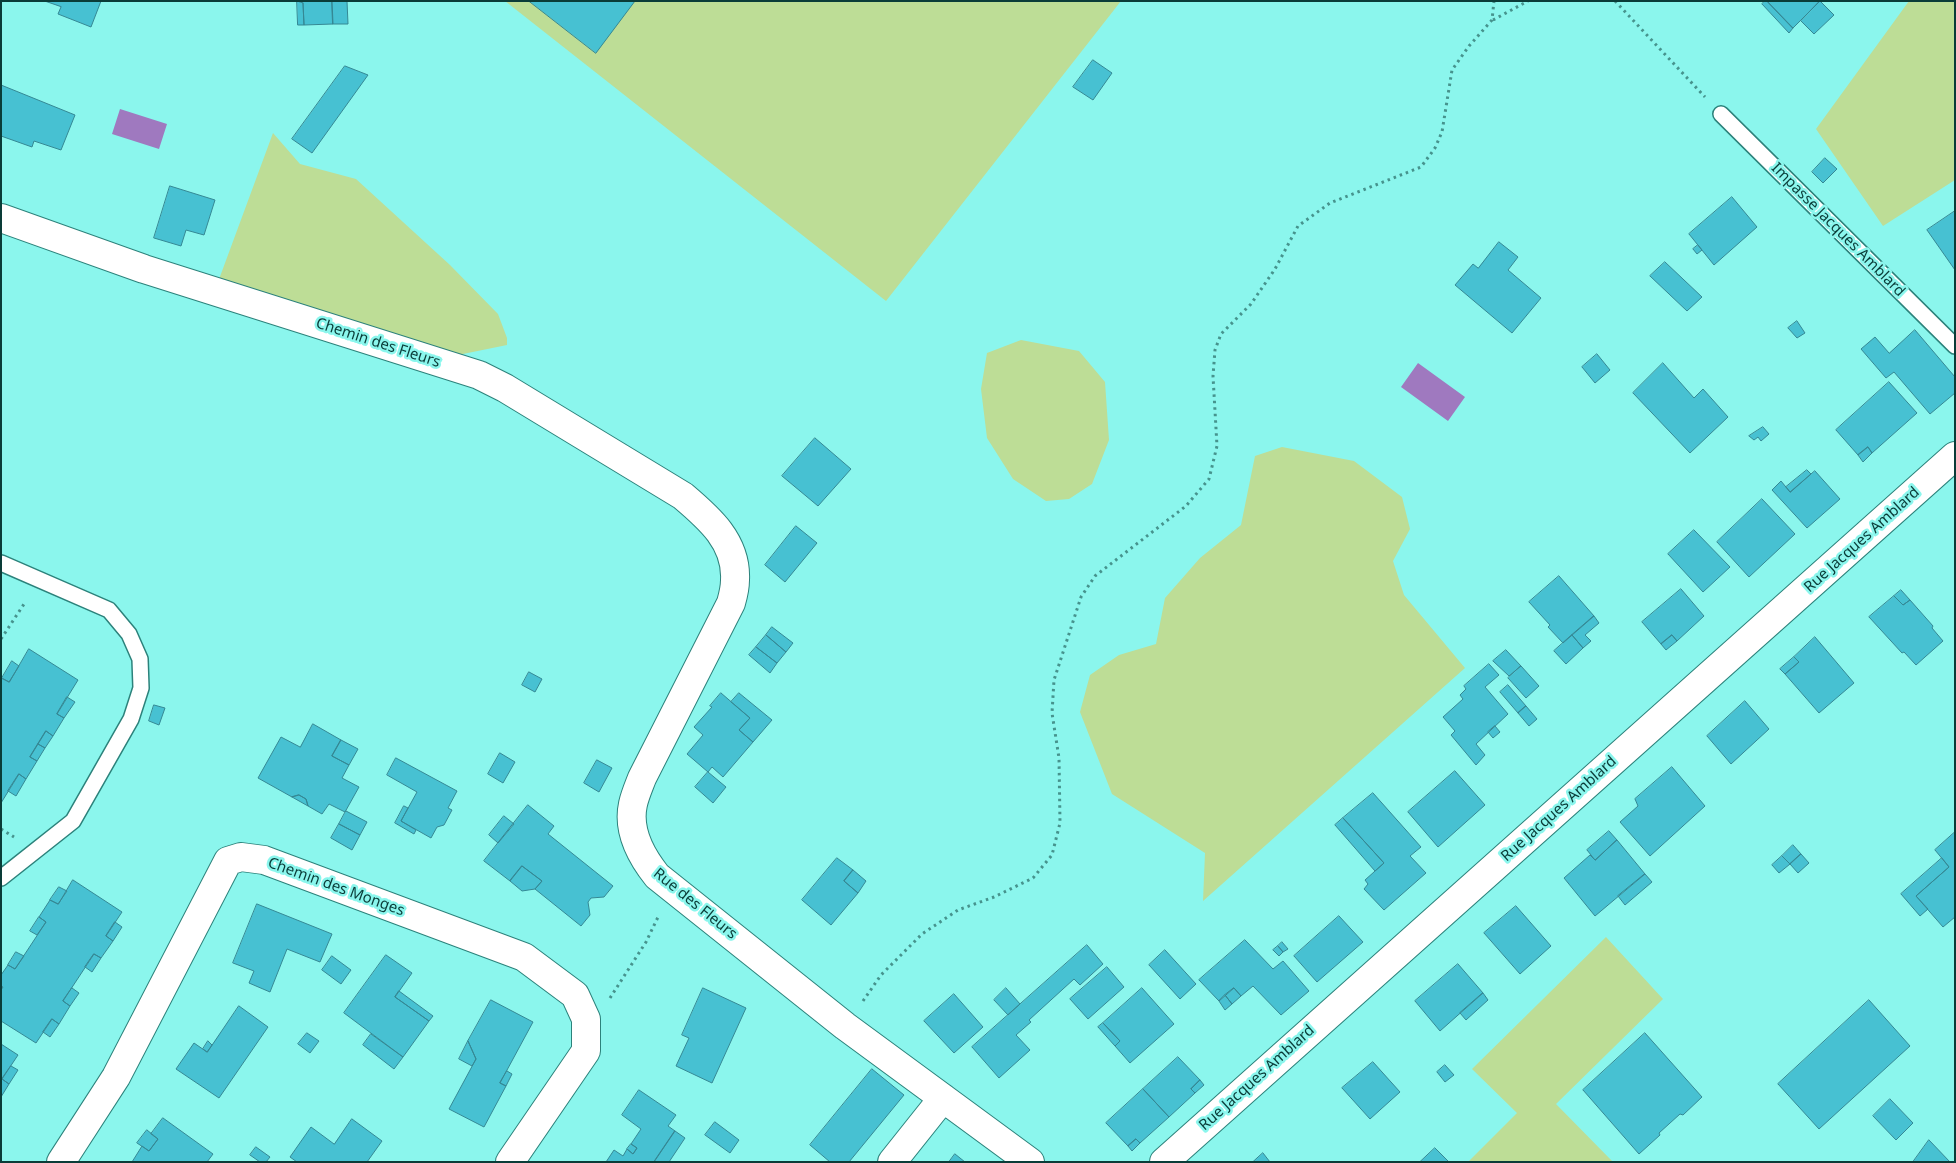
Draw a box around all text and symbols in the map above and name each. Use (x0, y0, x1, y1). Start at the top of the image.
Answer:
street label: Impasse Jacques Amblard (1767, 159, 1909, 301)
street label: Chemin des Fleurs (313, 314, 443, 372)
street label: Rue Jacques Amblard (1801, 483, 1923, 597)
street label: Rue Jacques Amblard (1498, 752, 1620, 866)
street label: Chemin des Monges (265, 854, 407, 920)
street label: Rue des Fleurs (650, 865, 740, 943)
street label: Rue Jacques Amblard (1196, 1021, 1318, 1135)

